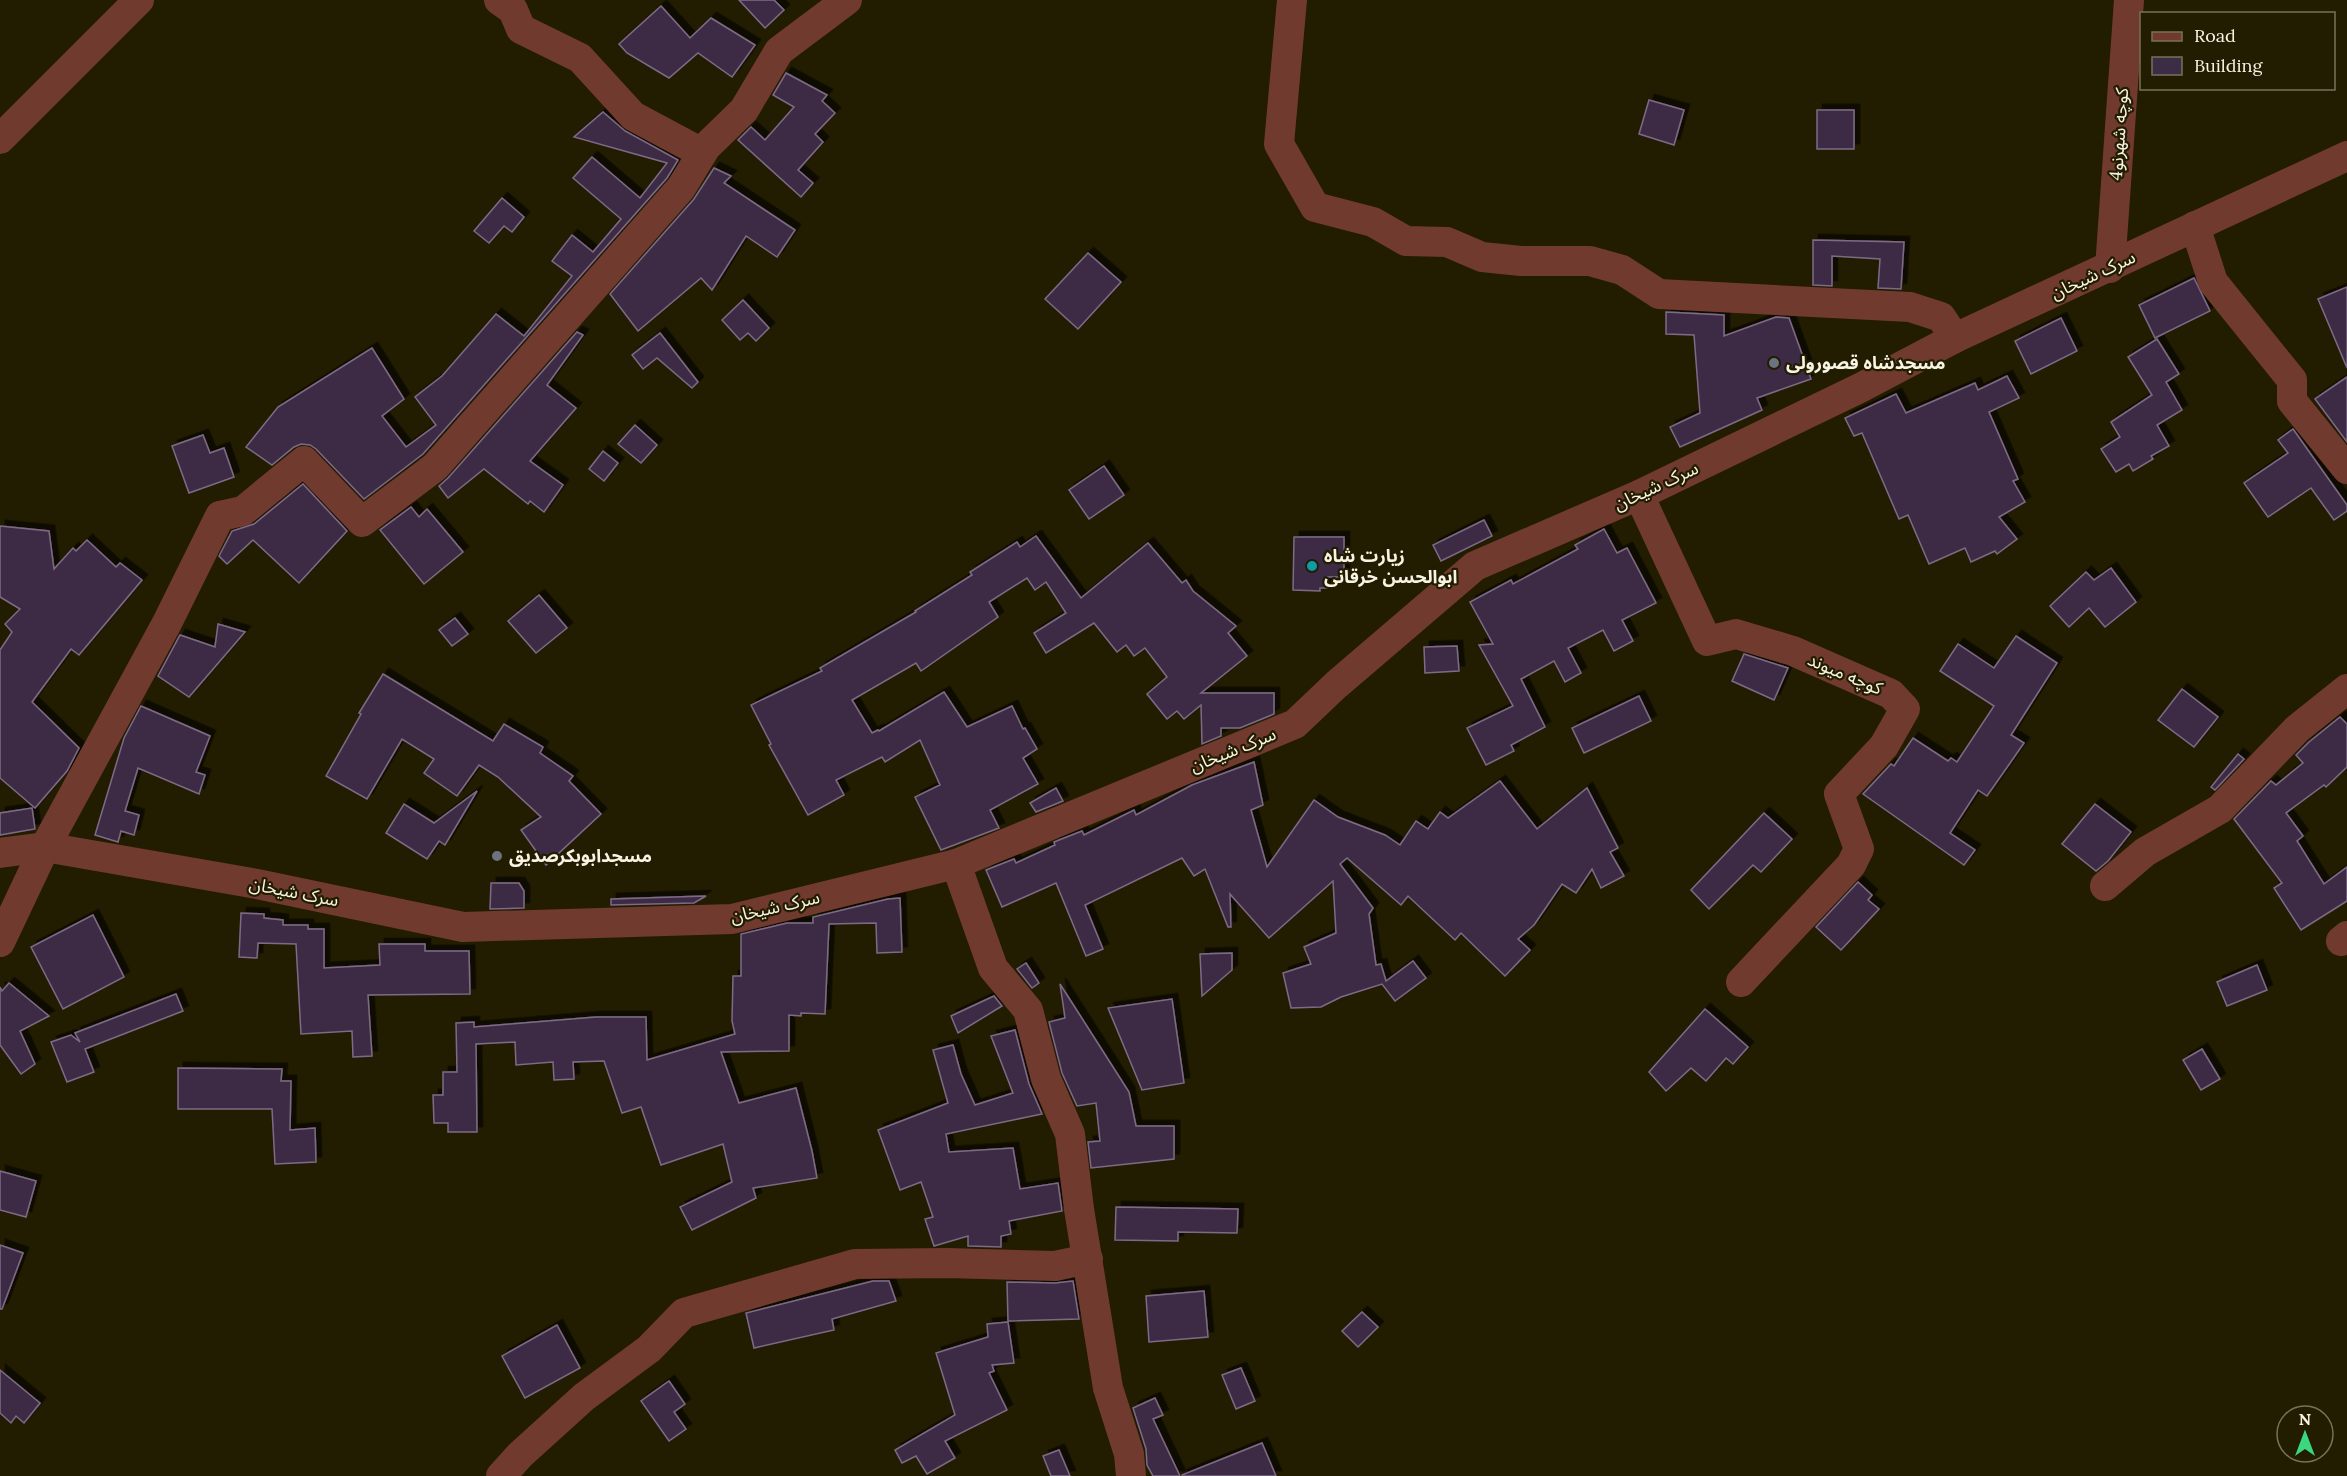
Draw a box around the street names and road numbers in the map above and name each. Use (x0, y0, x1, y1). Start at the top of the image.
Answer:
street label: کوچه شهرنو4 (2104, 86, 2133, 181)
street label: سرک شیخان (2047, 245, 2139, 304)
street label: سرک شیخان (1610, 456, 1702, 515)
street label: کوچه میوند (1804, 648, 1887, 700)
street label: سرک شیخان (1186, 722, 1279, 777)
street label: سرک شیخان (247, 872, 341, 911)
street label: سرک شیخان (728, 885, 822, 928)

